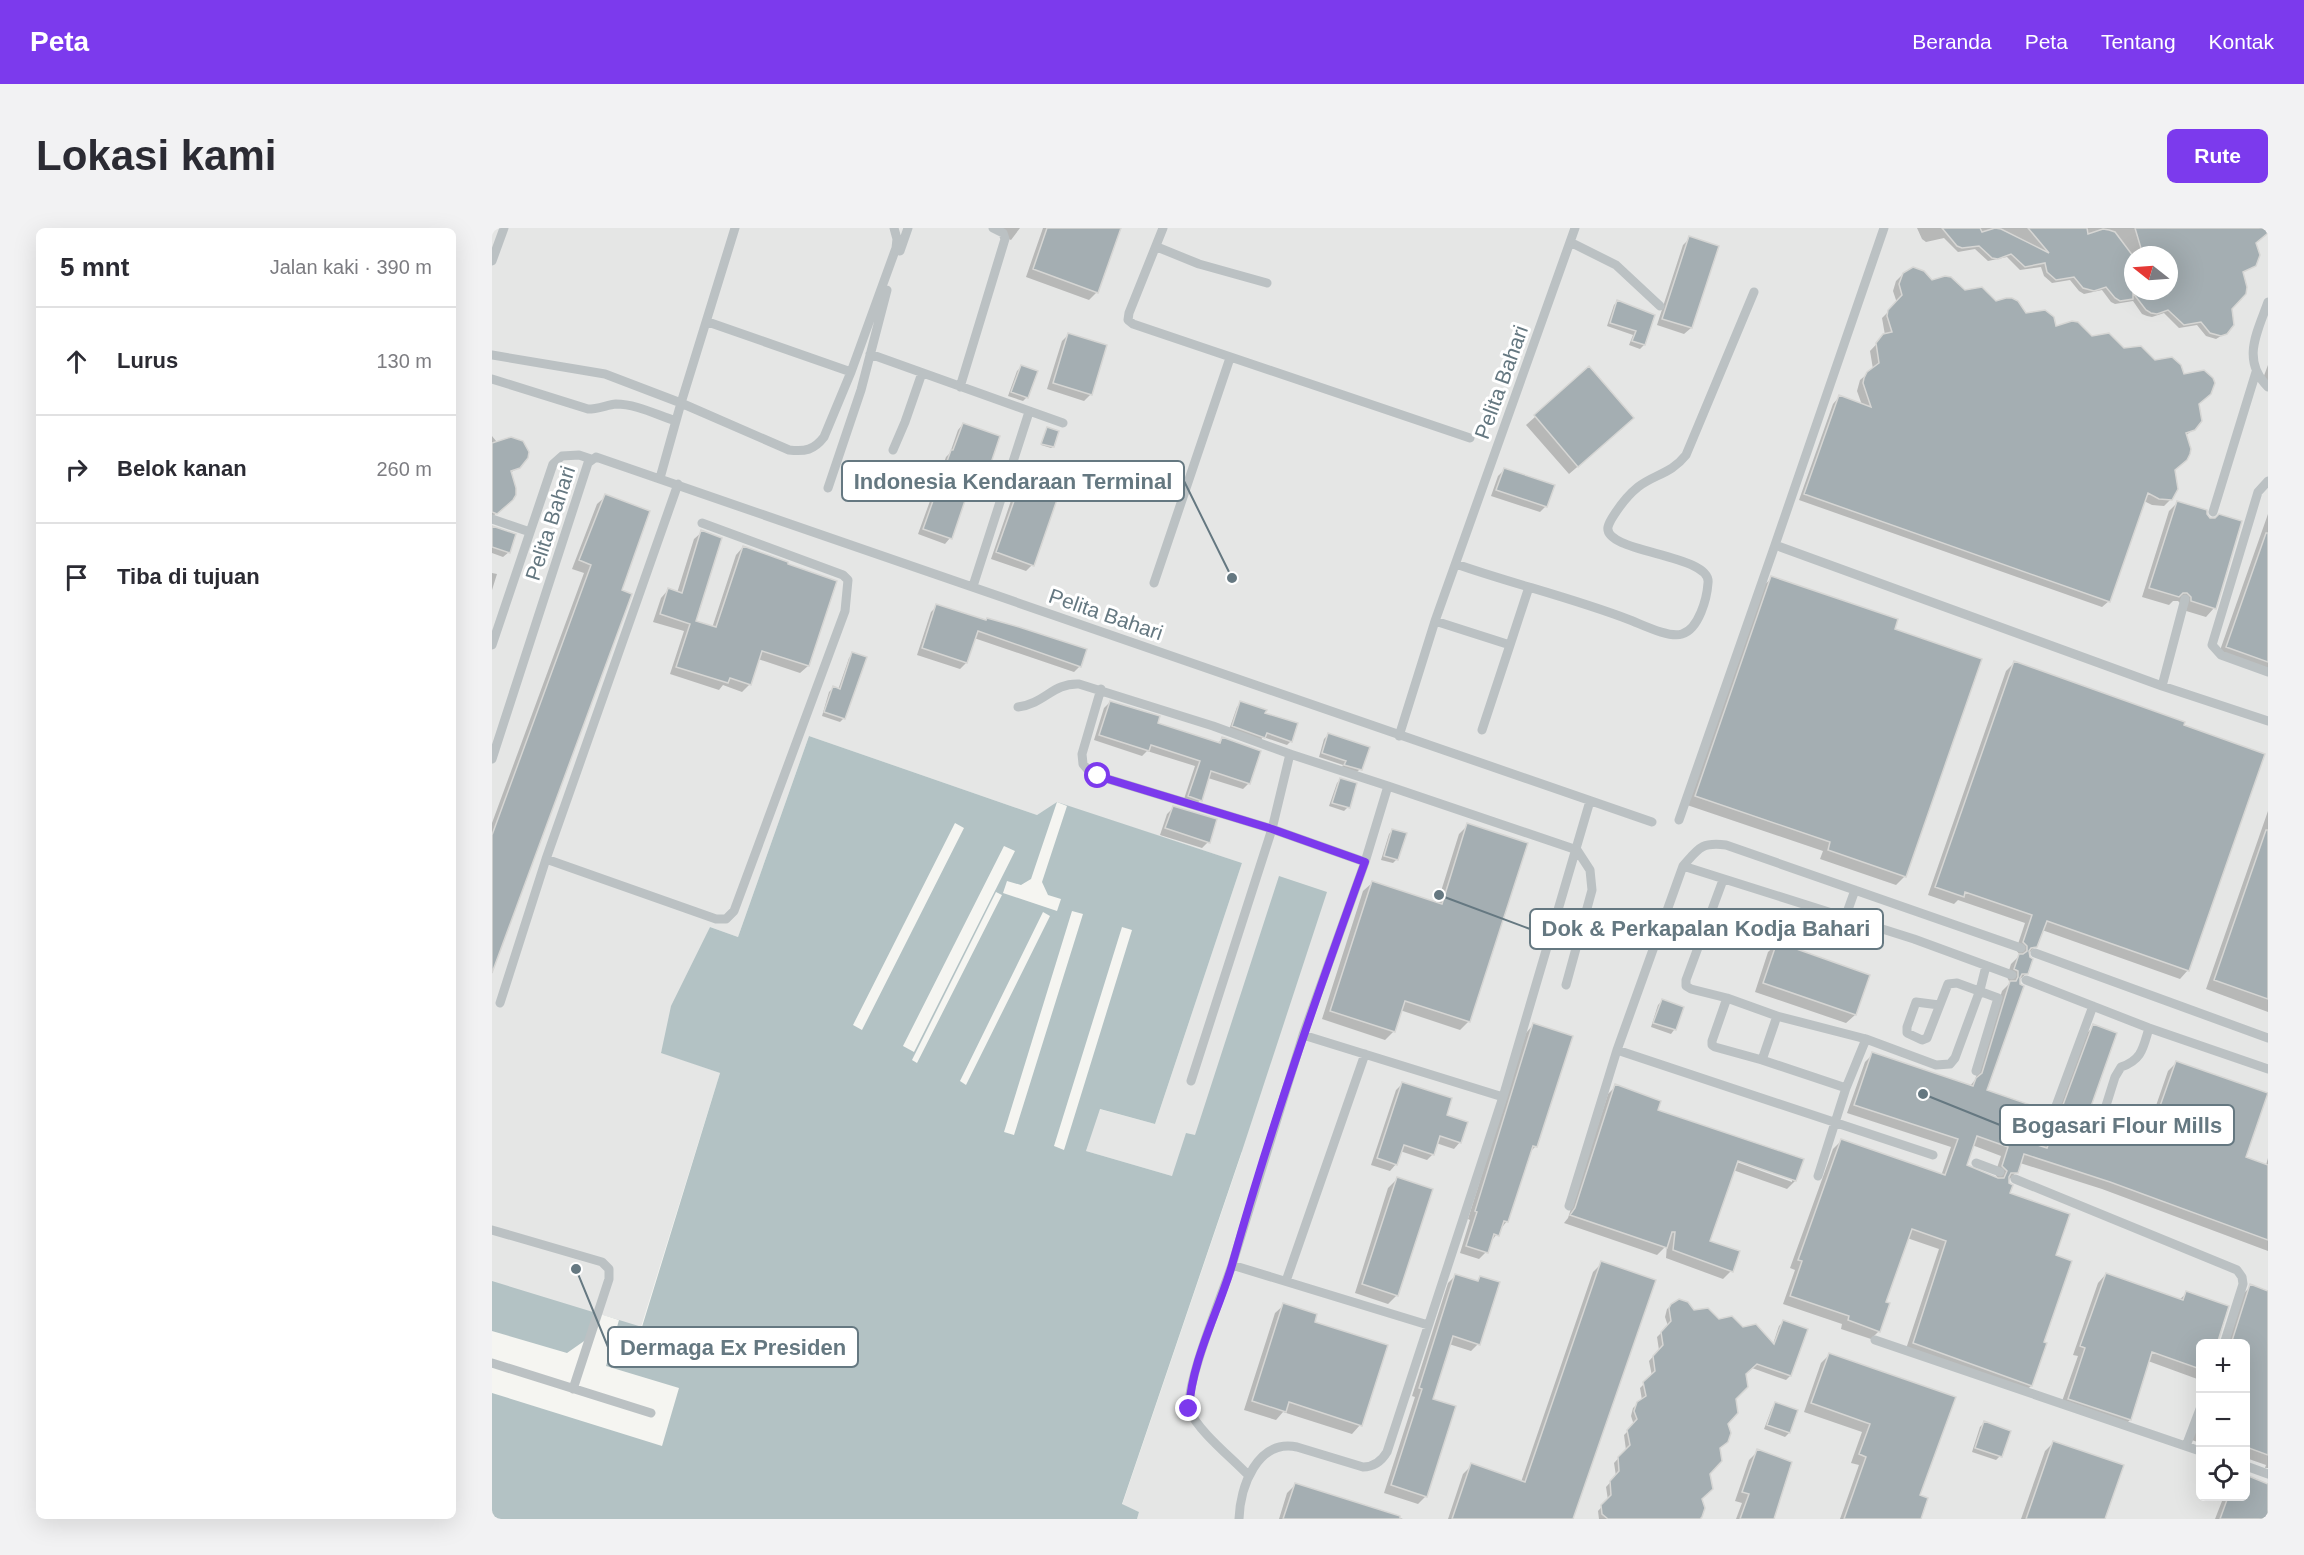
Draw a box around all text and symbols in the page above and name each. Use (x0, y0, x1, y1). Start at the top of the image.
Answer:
text: Peta (30, 26, 89, 57)
text: Beranda (1912, 30, 1992, 53)
text: Peta (2025, 30, 2068, 53)
text: Tentang (2101, 30, 2176, 53)
text: Kontak (2209, 30, 2274, 53)
button: Rute (2167, 129, 2268, 183)
text: Lokasi kami (36, 132, 276, 179)
north arrow (2124, 246, 2178, 300)
text: 5 mnt (60, 252, 129, 282)
text: Jalan kaki · 390 m (270, 256, 432, 278)
street label: Pelita Bahari (1470, 322, 1532, 442)
icon: ahead (60, 345, 93, 378)
text: Lurus (117, 348, 178, 373)
text: 130 m (376, 350, 432, 372)
icon: right (60, 453, 93, 486)
text: Belok kanan (117, 456, 247, 481)
text: 260 m (376, 458, 432, 480)
callout: Indonesia Kendaraan Terminal (842, 461, 1184, 501)
street label: Pelita Bahari (521, 463, 579, 583)
text: Indonesia Kendaraan Terminal (854, 469, 1172, 494)
icon: arrive (60, 561, 93, 594)
text: Tiba di tujuan (117, 564, 260, 589)
street label: Pelita Bahari (1046, 584, 1166, 644)
route start (1084, 762, 1110, 788)
callout: Dok & Perkapalan Kodja Bahari (1530, 909, 1883, 949)
text: Dok & Perkapalan Kodja Bahari (1542, 916, 1870, 941)
callout: Bogasari Flour Mills (2000, 1105, 2234, 1145)
text: Bogasari Flour Mills (2012, 1113, 2222, 1138)
callout: Dermaga Ex Presiden (608, 1327, 858, 1367)
text: Dermaga Ex Presiden (620, 1335, 846, 1360)
map controls (2196, 1339, 2250, 1501)
button: + (2196, 1339, 2250, 1393)
button: − (2196, 1393, 2250, 1447)
route end (1175, 1395, 1201, 1421)
button: locate (2196, 1447, 2250, 1501)

